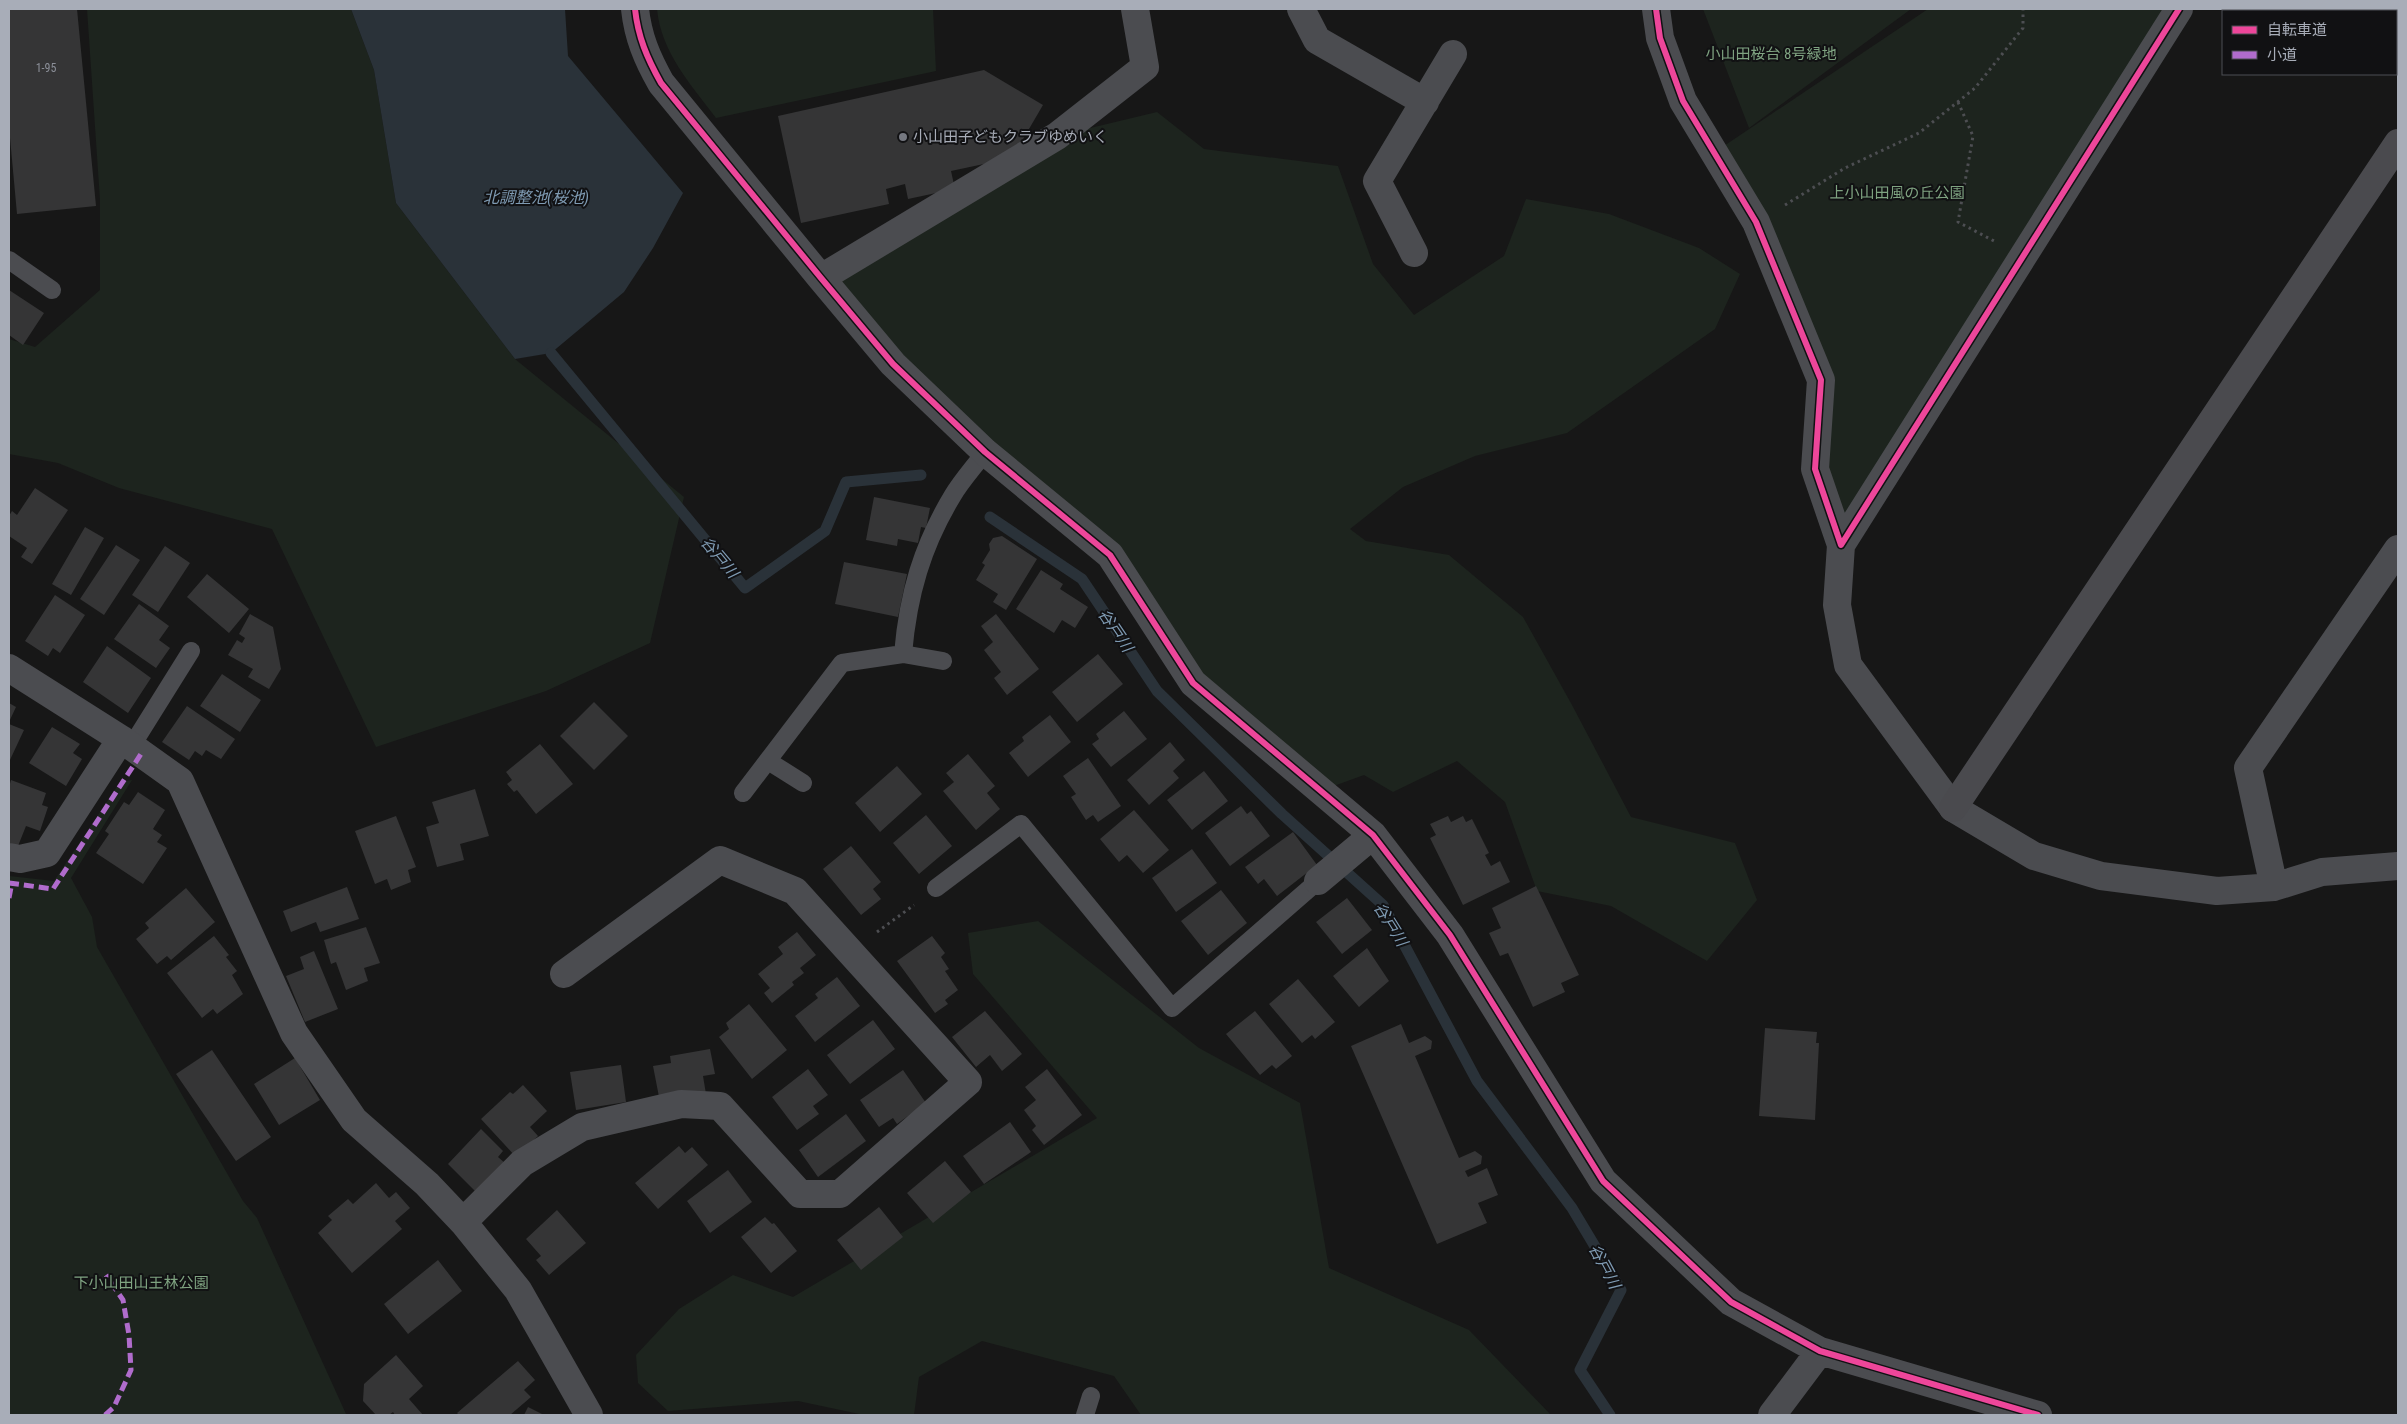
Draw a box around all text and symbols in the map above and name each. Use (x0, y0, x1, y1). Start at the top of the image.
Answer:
legend (2222, 10, 2397, 75)
text: 自転車道 (2267, 21, 2327, 39)
park label: 小山田桜台 8号緑地 (1706, 45, 1836, 63)
text: 小道 (2267, 46, 2297, 64)
house number: 1-95 (36, 61, 56, 75)
place label: 小山田子どもクラブゆめいく (913, 128, 1108, 146)
marker: 小山田子どもクラブゆめいく (897, 131, 909, 143)
park label: 上小山田風の丘公園 (1829, 184, 1965, 202)
water label: 北調整池(桜池) (483, 188, 589, 207)
water label: 谷戸川 (697, 533, 744, 583)
water label: 谷戸川 (1094, 605, 1138, 657)
water label: 谷戸川 (1370, 899, 1412, 951)
water label: 谷戸川 (1585, 1241, 1625, 1294)
park label: 下小山田山王林公園 (73, 1274, 209, 1292)

